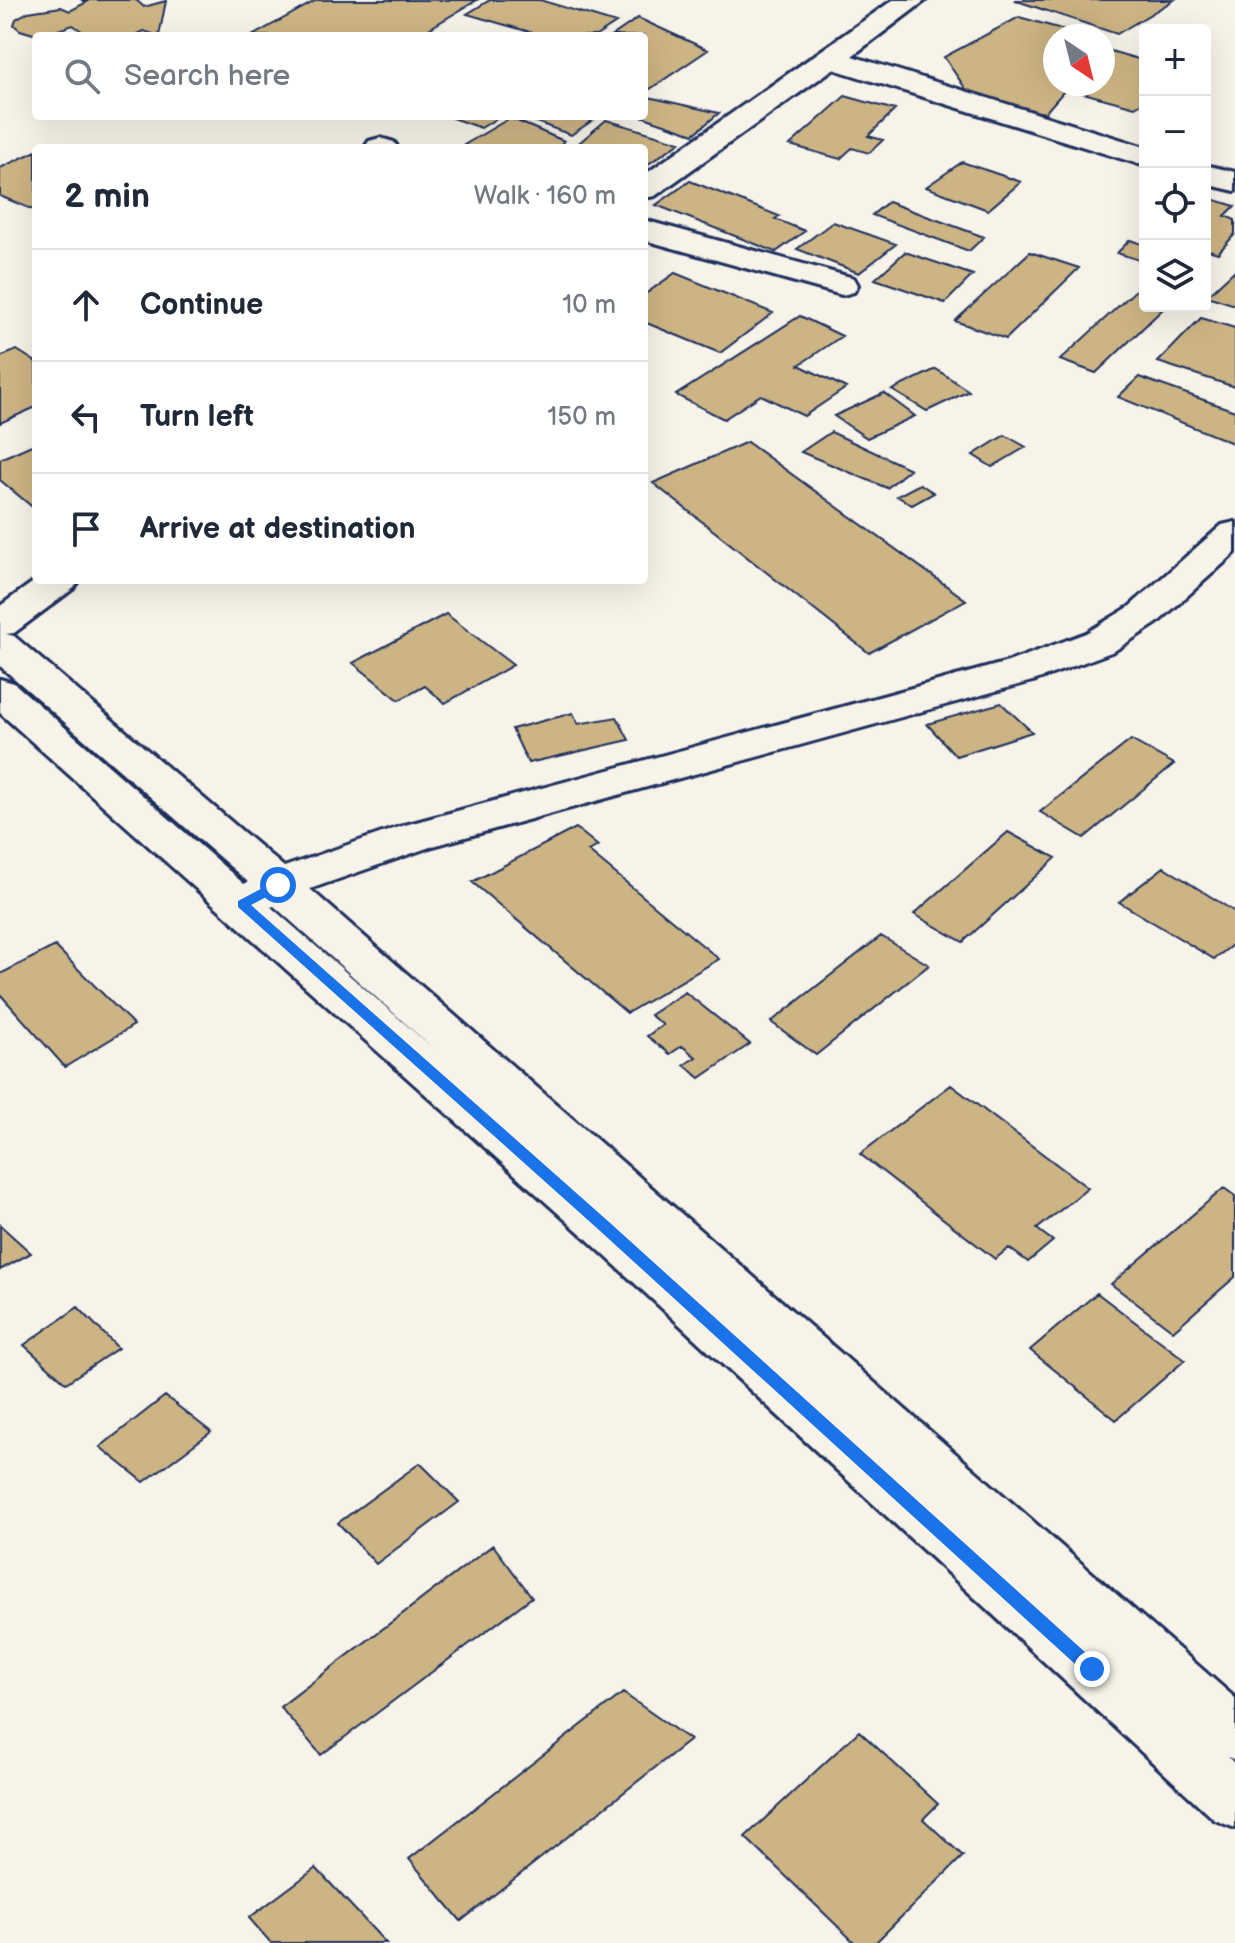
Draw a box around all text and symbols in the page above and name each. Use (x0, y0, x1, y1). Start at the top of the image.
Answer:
north arrow (1043, 24, 1115, 96)
map controls (1139, 24, 1211, 312)
button: + (1139, 24, 1211, 96)
search box (32, 32, 648, 120)
icon: search (60, 54, 104, 98)
text: Search here (124, 58, 290, 94)
button: − (1139, 96, 1211, 168)
button: locate (1139, 168, 1211, 240)
text: 2 min (64, 176, 150, 217)
text: Walk · 160 m (474, 181, 616, 212)
button: layers (1139, 240, 1211, 312)
icon: ahead (64, 283, 108, 327)
text: Continue (140, 287, 263, 323)
text: 10 m (562, 290, 616, 321)
icon: left (64, 395, 108, 439)
text: Turn left (140, 399, 254, 435)
text: 150 m (547, 402, 616, 433)
icon: arrive (64, 507, 108, 551)
text: Arrive at destination (140, 511, 416, 547)
route start (260, 867, 296, 903)
route end (1074, 1651, 1110, 1687)

